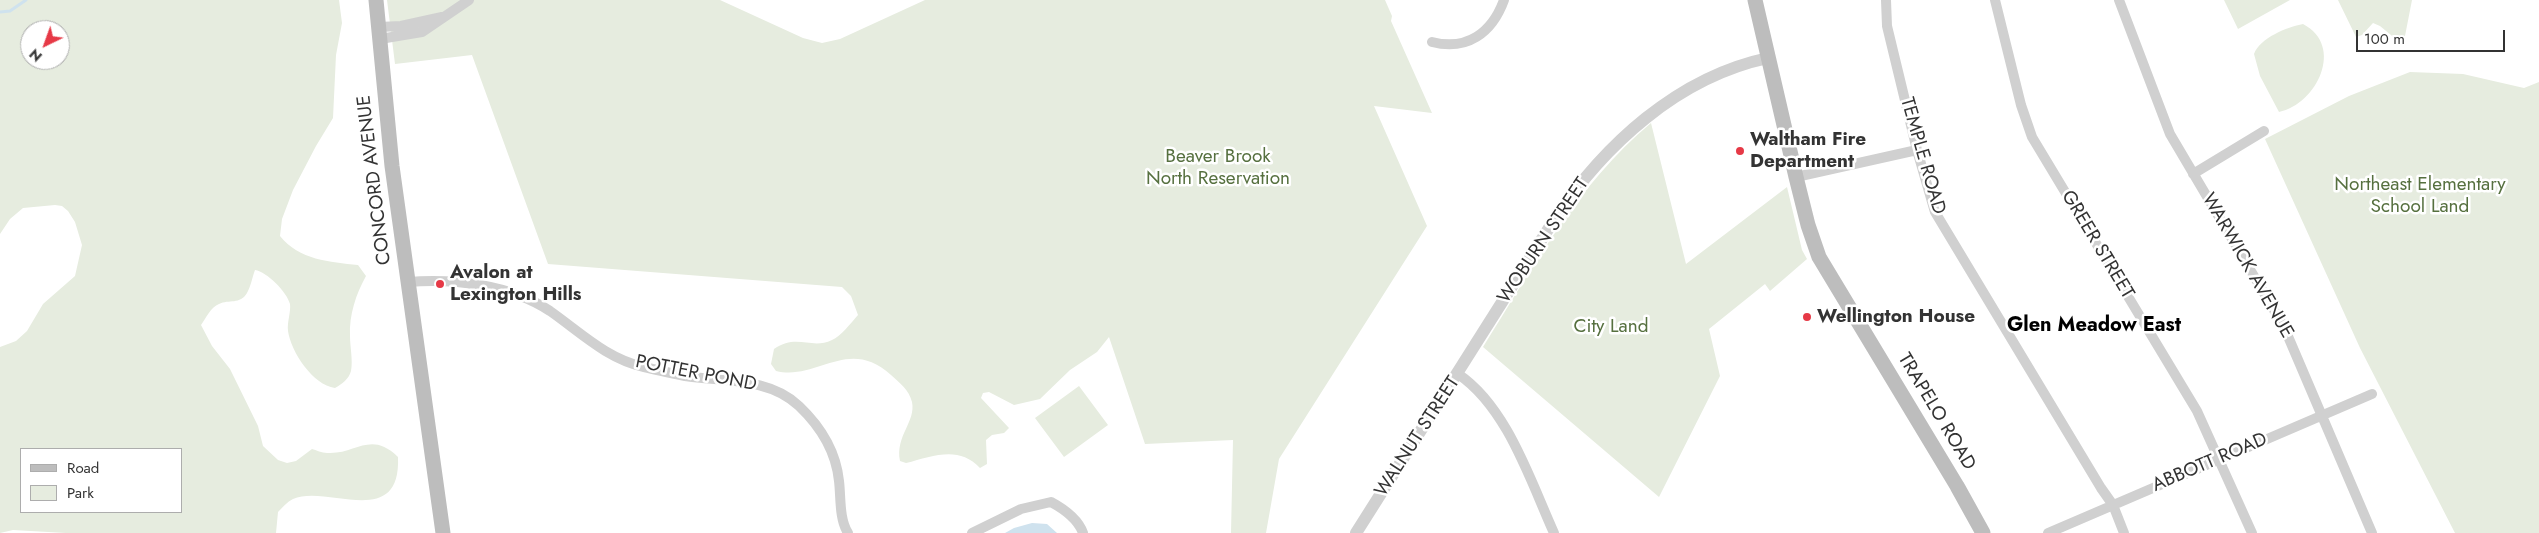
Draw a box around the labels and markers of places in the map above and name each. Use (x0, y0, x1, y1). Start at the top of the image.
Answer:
place label: Waltham Fire Department (1750, 129, 1866, 173)
marker: Waltham Fire Department (1734, 145, 1746, 157)
place label: Avalon at Lexington Hills (450, 262, 581, 306)
marker: Avalon at Lexington Hills (434, 278, 446, 290)
place label: Wellington House (1817, 306, 1975, 328)
marker: Wellington House (1801, 311, 1813, 323)

